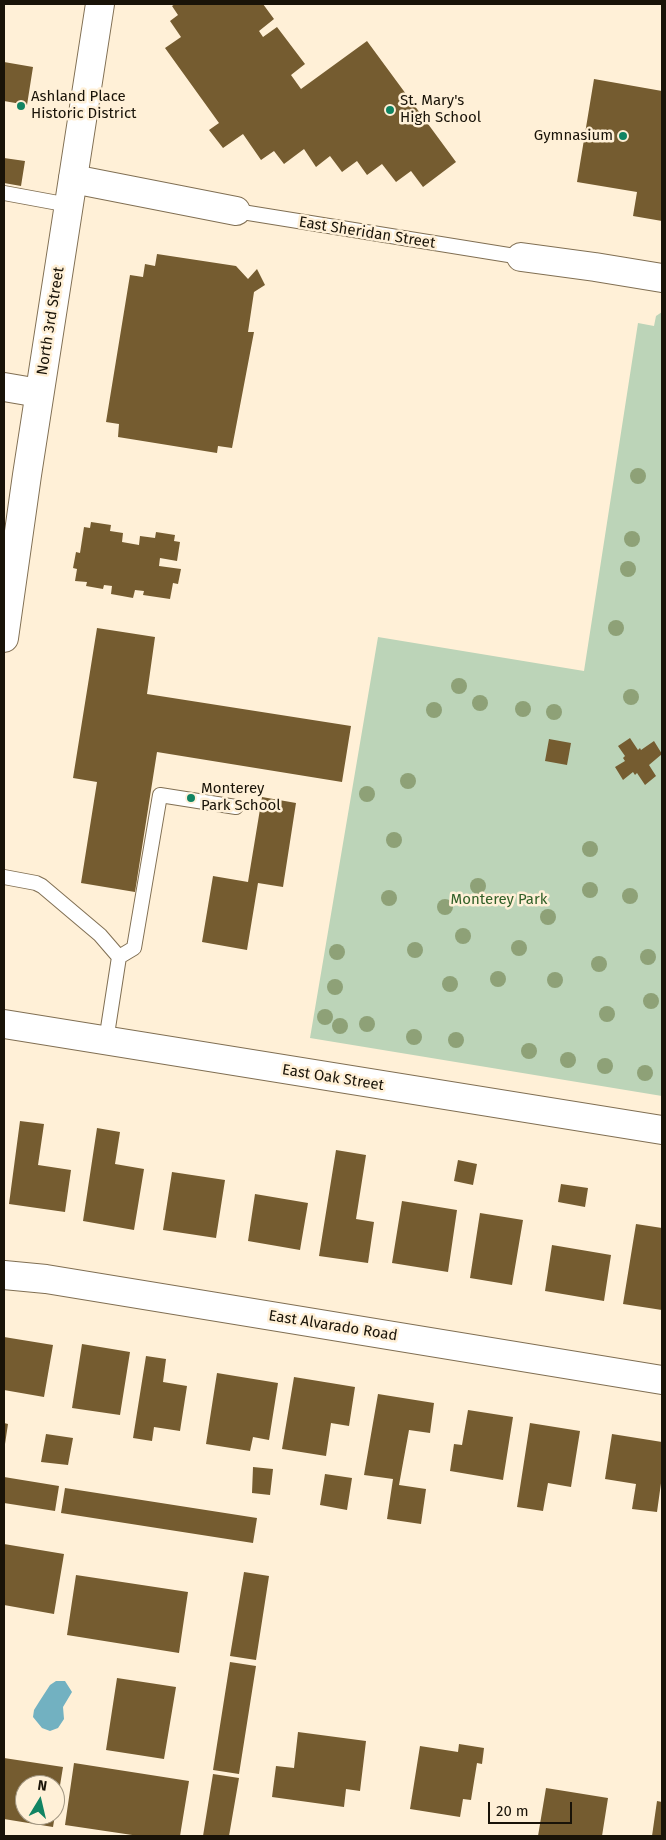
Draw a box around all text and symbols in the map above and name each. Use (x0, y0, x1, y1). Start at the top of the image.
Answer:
place label: Ashland Place Historic District (31, 88, 136, 123)
place label: St. Mary's High School (400, 92, 481, 127)
marker: Ashland Place Historic District (15, 100, 27, 112)
marker: St. Mary's High School (384, 104, 396, 116)
place label: Gymnasium (534, 127, 613, 145)
marker: Gymnasium (617, 130, 629, 142)
street label: East Sheridan Street (297, 213, 437, 253)
street label: North 3rd Street (34, 266, 68, 376)
place label: Monterey Park School (201, 780, 281, 815)
marker: Monterey Park School (185, 792, 197, 804)
park label: Monterey Park (451, 891, 547, 909)
street label: East Oak Street (281, 1061, 385, 1095)
street label: East Alvarado Road (267, 1307, 399, 1345)
north arrow (15, 1775, 65, 1825)
text: N (36, 1777, 48, 1795)
scale bar (491, 1792, 575, 1824)
text: 20 m (496, 1802, 529, 1820)

